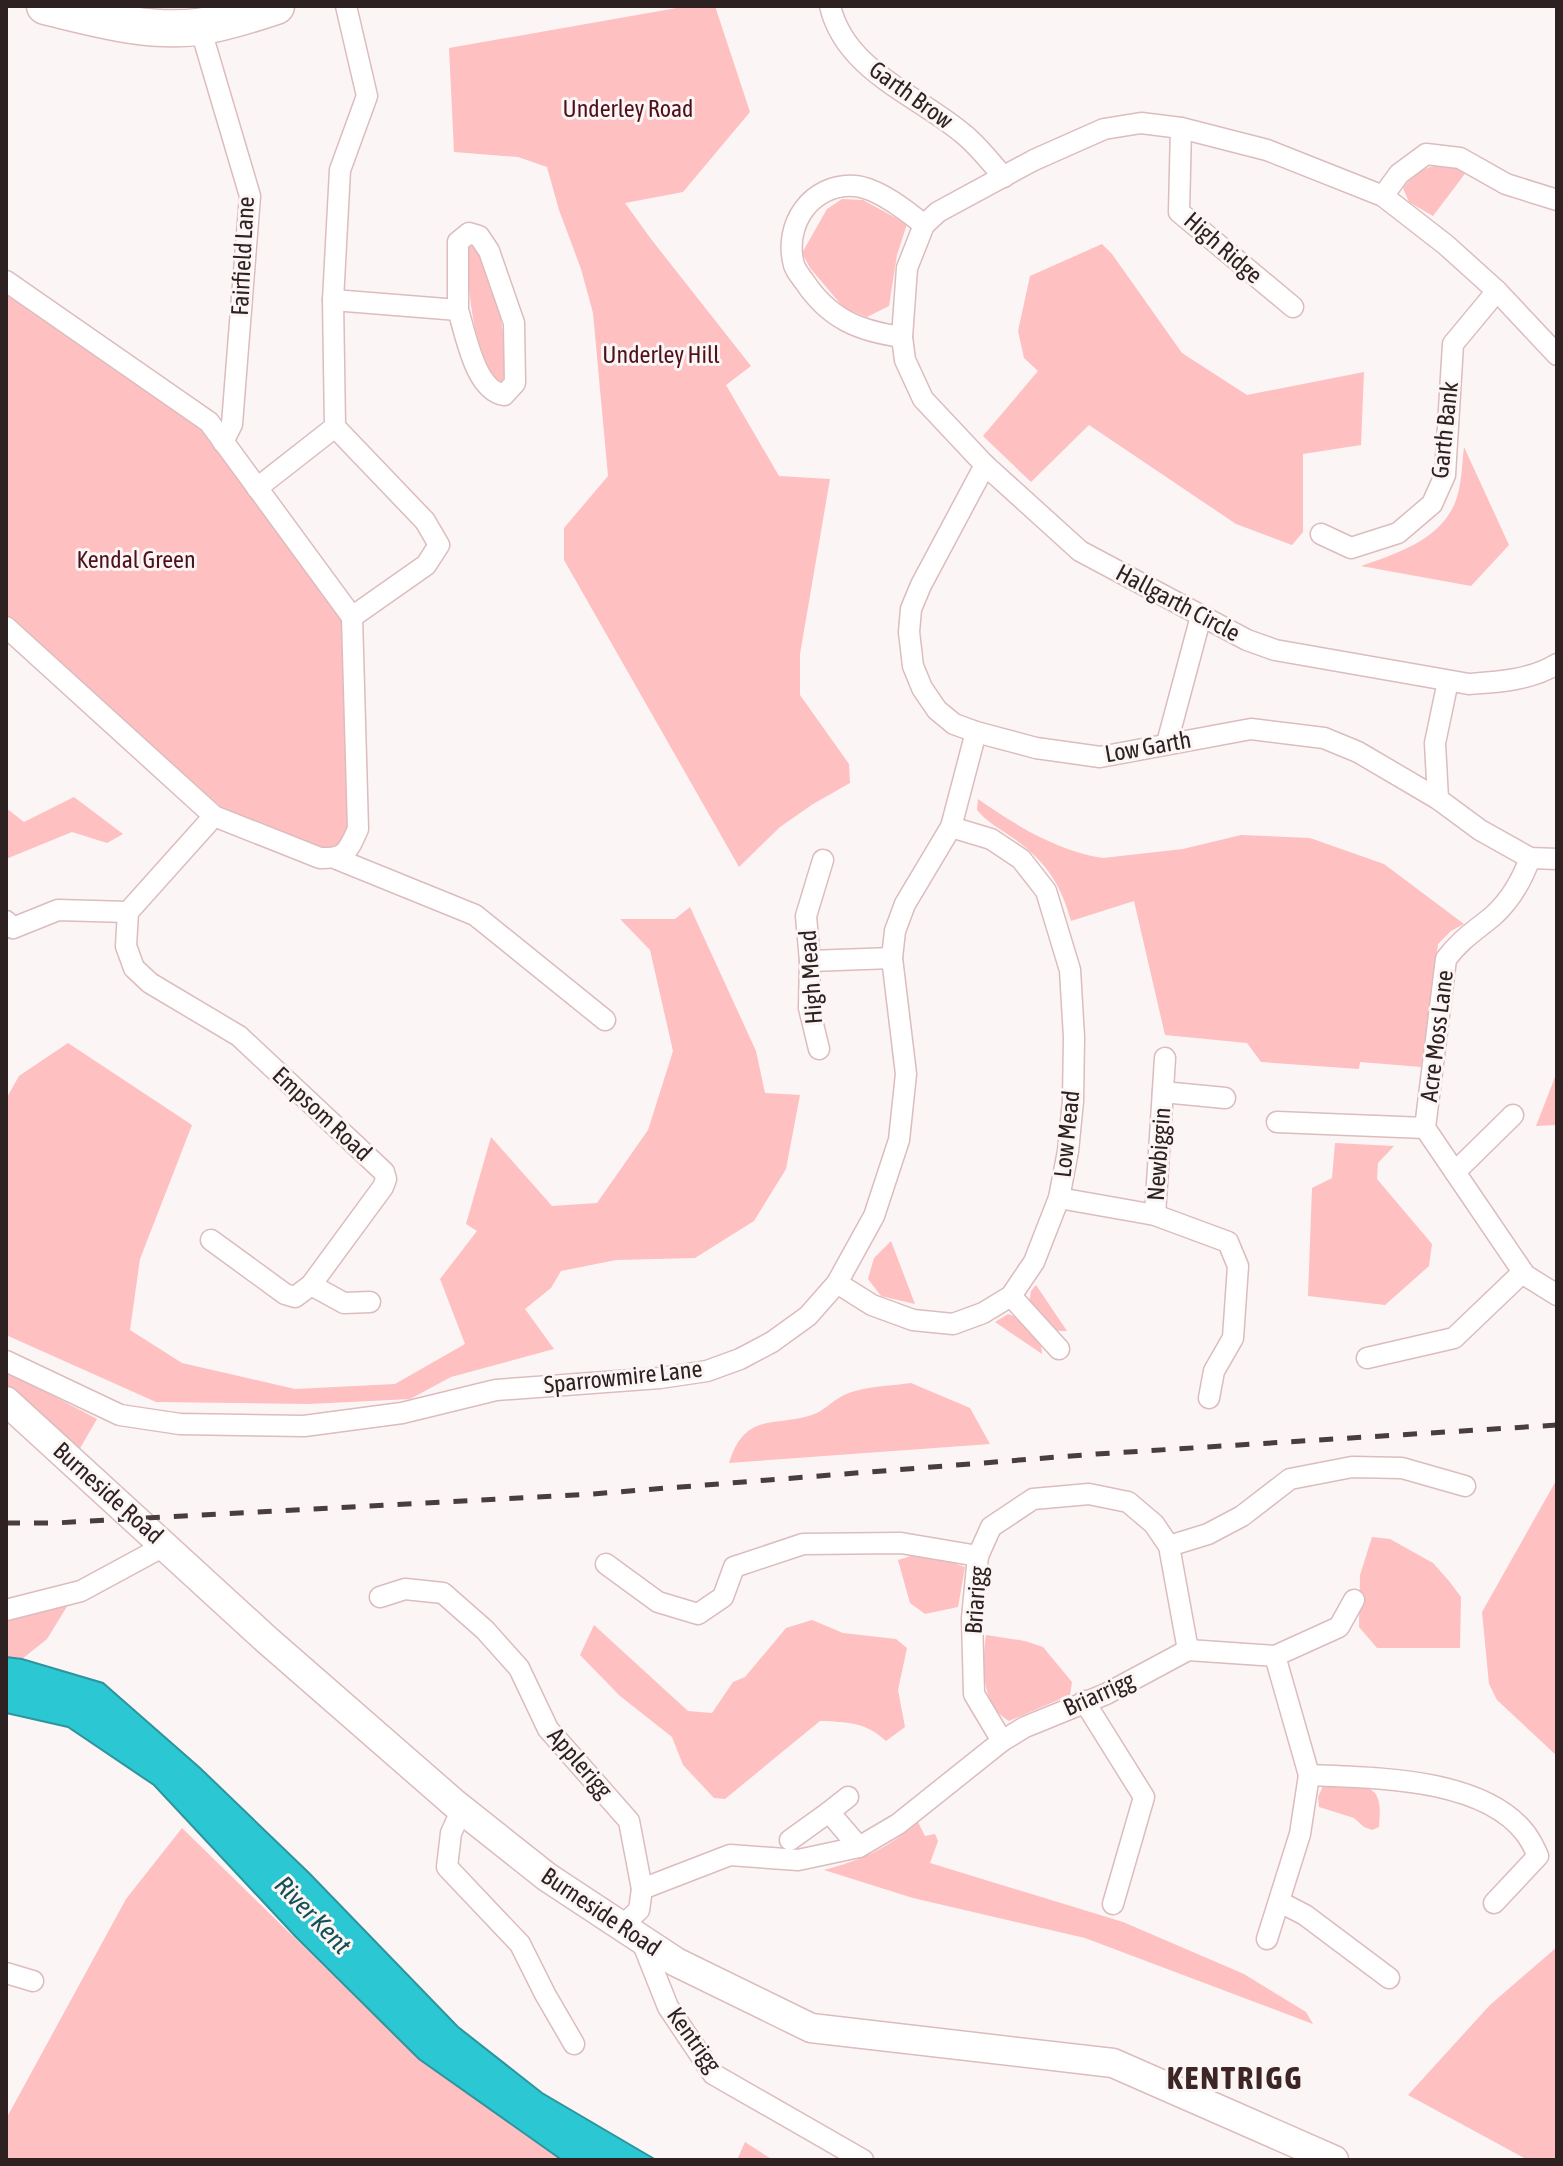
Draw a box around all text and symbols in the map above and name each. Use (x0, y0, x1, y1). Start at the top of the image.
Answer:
street label: Garth Brow (864, 55, 958, 134)
park label: Underley Road (563, 95, 693, 122)
street label: Fairfield Lane (226, 196, 259, 316)
street label: High Ridge (1179, 206, 1268, 289)
park label: Underley Hill (602, 341, 720, 368)
street label: Garth Bank (1426, 380, 1463, 480)
park label: Kendal Green (76, 546, 196, 573)
street label: Hallgarth Circle (1112, 559, 1245, 647)
street label: Low Garth (1103, 726, 1193, 767)
street label: High Mead (794, 929, 827, 1025)
street label: Acre Moss Lane (1415, 969, 1458, 1103)
street label: Empsom Road (267, 1061, 377, 1166)
street label: Low Mead (1049, 1089, 1085, 1179)
street label: Newbiggin (1142, 1106, 1175, 1201)
street label: Sparrowmire Lane (542, 1355, 704, 1398)
street label: Burneside Road (48, 1436, 169, 1549)
street label: Briarigg (960, 1564, 991, 1635)
street label: Briarrigg (1059, 1666, 1139, 1721)
street label: Applerigg (543, 1722, 619, 1804)
street label: Burneside Road (537, 1862, 666, 1961)
water label: River Kent (269, 1870, 358, 1961)
street label: Kentrigg (662, 2002, 727, 2078)
district label: KENTRIGG (1167, 2059, 1303, 2096)

